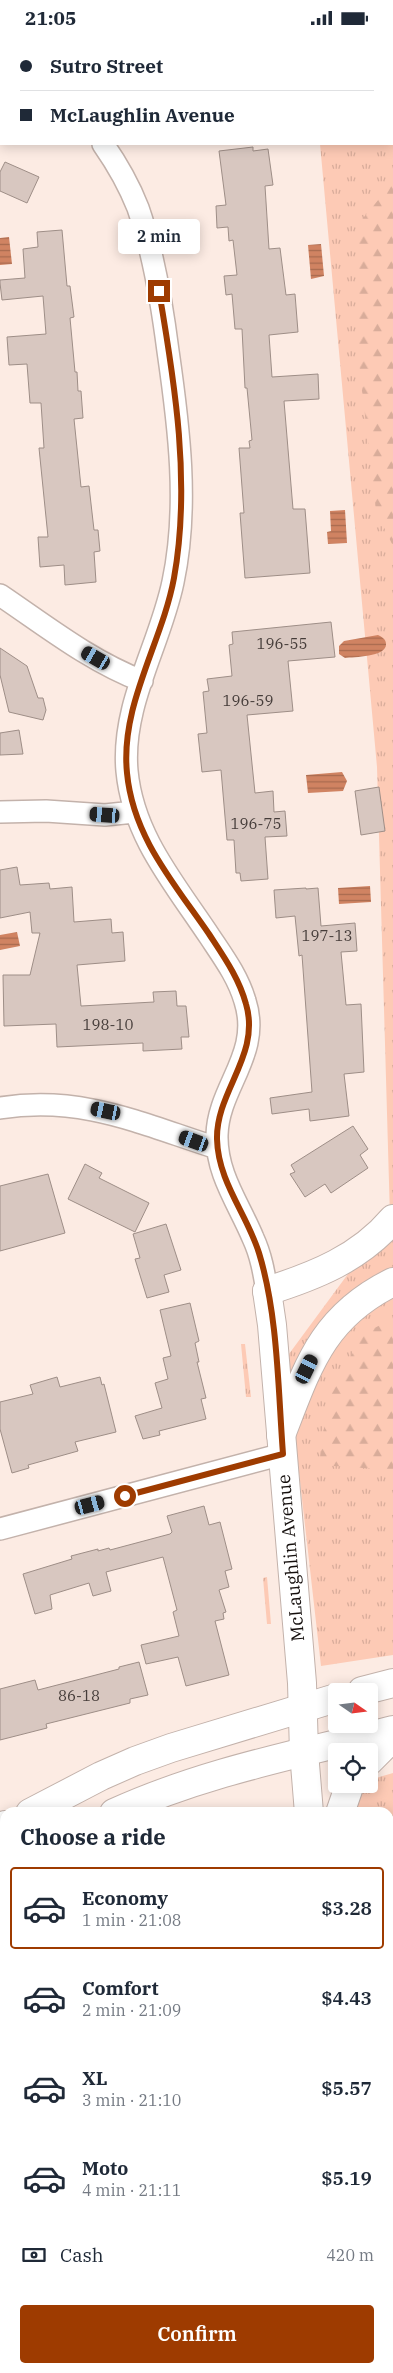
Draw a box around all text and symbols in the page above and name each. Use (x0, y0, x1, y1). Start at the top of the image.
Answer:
text: 21:05 (25, 6, 76, 30)
text: Sutro Street (50, 54, 163, 78)
text: McLaughlin Avenue (50, 103, 235, 127)
callout: 2 min (118, 219, 200, 253)
text: 2 min (137, 226, 181, 246)
route end (148, 280, 170, 302)
house number: 196-55 (257, 634, 307, 653)
car (79, 644, 112, 672)
house number: 196-59 (223, 691, 273, 710)
car (89, 806, 120, 824)
house number: 196-75 (231, 814, 281, 833)
house number: 197-13 (302, 926, 352, 945)
house number: 198-10 (83, 1015, 133, 1034)
car (89, 1101, 122, 1121)
car (177, 1129, 210, 1153)
car (293, 1352, 320, 1386)
street label: McLaughlin Avenue (272, 1474, 309, 1643)
route start (114, 1485, 136, 1507)
car (73, 1494, 106, 1516)
north arrow (328, 1683, 378, 1733)
map controls (328, 1683, 378, 1793)
house number: 86-18 (58, 1686, 100, 1705)
button: locate (328, 1743, 378, 1793)
text: Choose a ride (20, 1822, 166, 1851)
icon: car (22, 1886, 67, 1931)
text: Economy (82, 1886, 168, 1910)
text: $3.28 (321, 1896, 372, 1920)
text: 1 min · 21:08 (82, 1910, 181, 1930)
icon: car (22, 1976, 67, 2021)
text: Comfort (82, 1976, 159, 2000)
text: $4.43 (321, 1986, 372, 2010)
text: 2 min · 21:09 (82, 2000, 181, 2020)
icon: car (22, 2066, 67, 2111)
text: XL (82, 2066, 108, 2090)
text: $5.57 (321, 2076, 372, 2100)
text: 3 min · 21:10 (82, 2090, 181, 2110)
icon: car (22, 2156, 67, 2201)
text: Moto (82, 2156, 128, 2180)
text: $5.19 (321, 2166, 372, 2190)
text: 4 min · 21:11 (82, 2180, 181, 2200)
icon: cash (20, 2241, 48, 2269)
text: Cash (60, 2243, 104, 2267)
text: 420 m (326, 2245, 374, 2265)
button: Confirm (20, 2305, 374, 2363)

